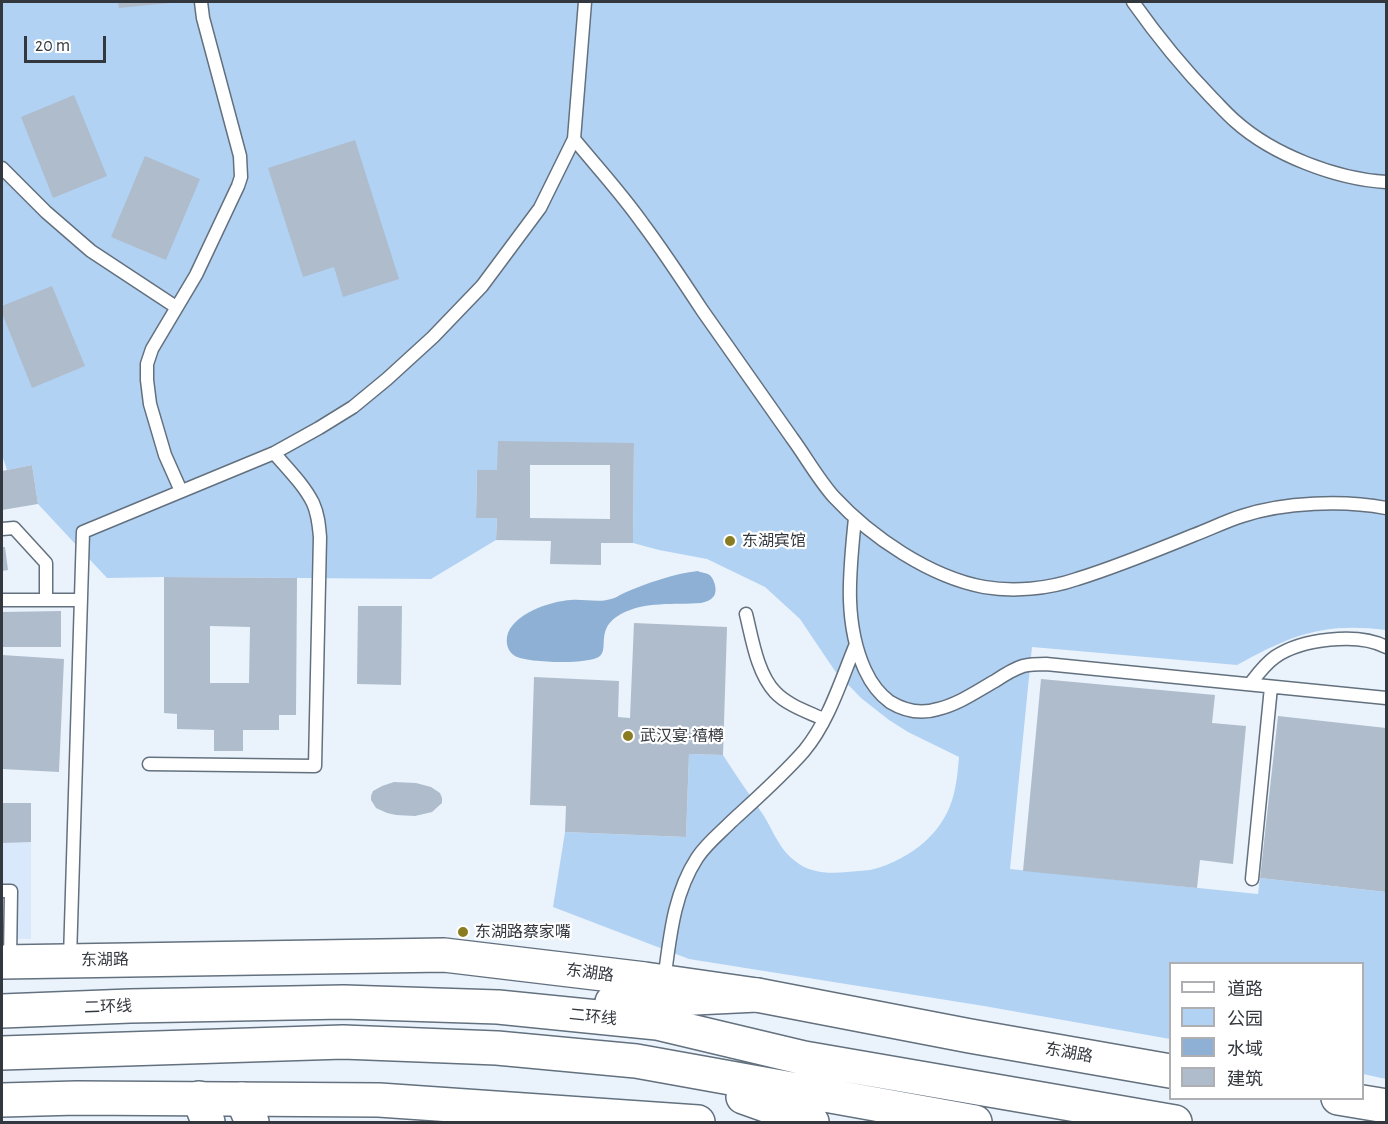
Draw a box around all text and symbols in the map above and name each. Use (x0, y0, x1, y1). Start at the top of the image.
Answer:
scale bar (27, 24, 110, 62)
text: 20 m (35, 37, 70, 55)
place label: 东湖宾馆 (742, 531, 806, 551)
marker: 东湖宾馆 (723, 534, 737, 548)
place label: 武汉宴·禧樽 (640, 726, 724, 746)
marker: 武汉宴·禧樽 (621, 729, 635, 743)
place label: 东湖路蔡家嘴 (475, 922, 571, 942)
marker: 东湖路蔡家嘴 (456, 925, 470, 939)
street label: 东湖路 (81, 950, 129, 970)
street label: 东湖路 (565, 961, 615, 985)
legend (1169, 962, 1364, 1100)
text: 道路 (1227, 981, 1263, 999)
street label: 二环线 (84, 997, 132, 1017)
street label: 二环线 (568, 1005, 618, 1029)
text: 公园 (1227, 1011, 1263, 1029)
street label: 东湖路 (1044, 1039, 1094, 1067)
text: 水域 (1227, 1041, 1263, 1059)
text: 建筑 (1227, 1071, 1263, 1089)

